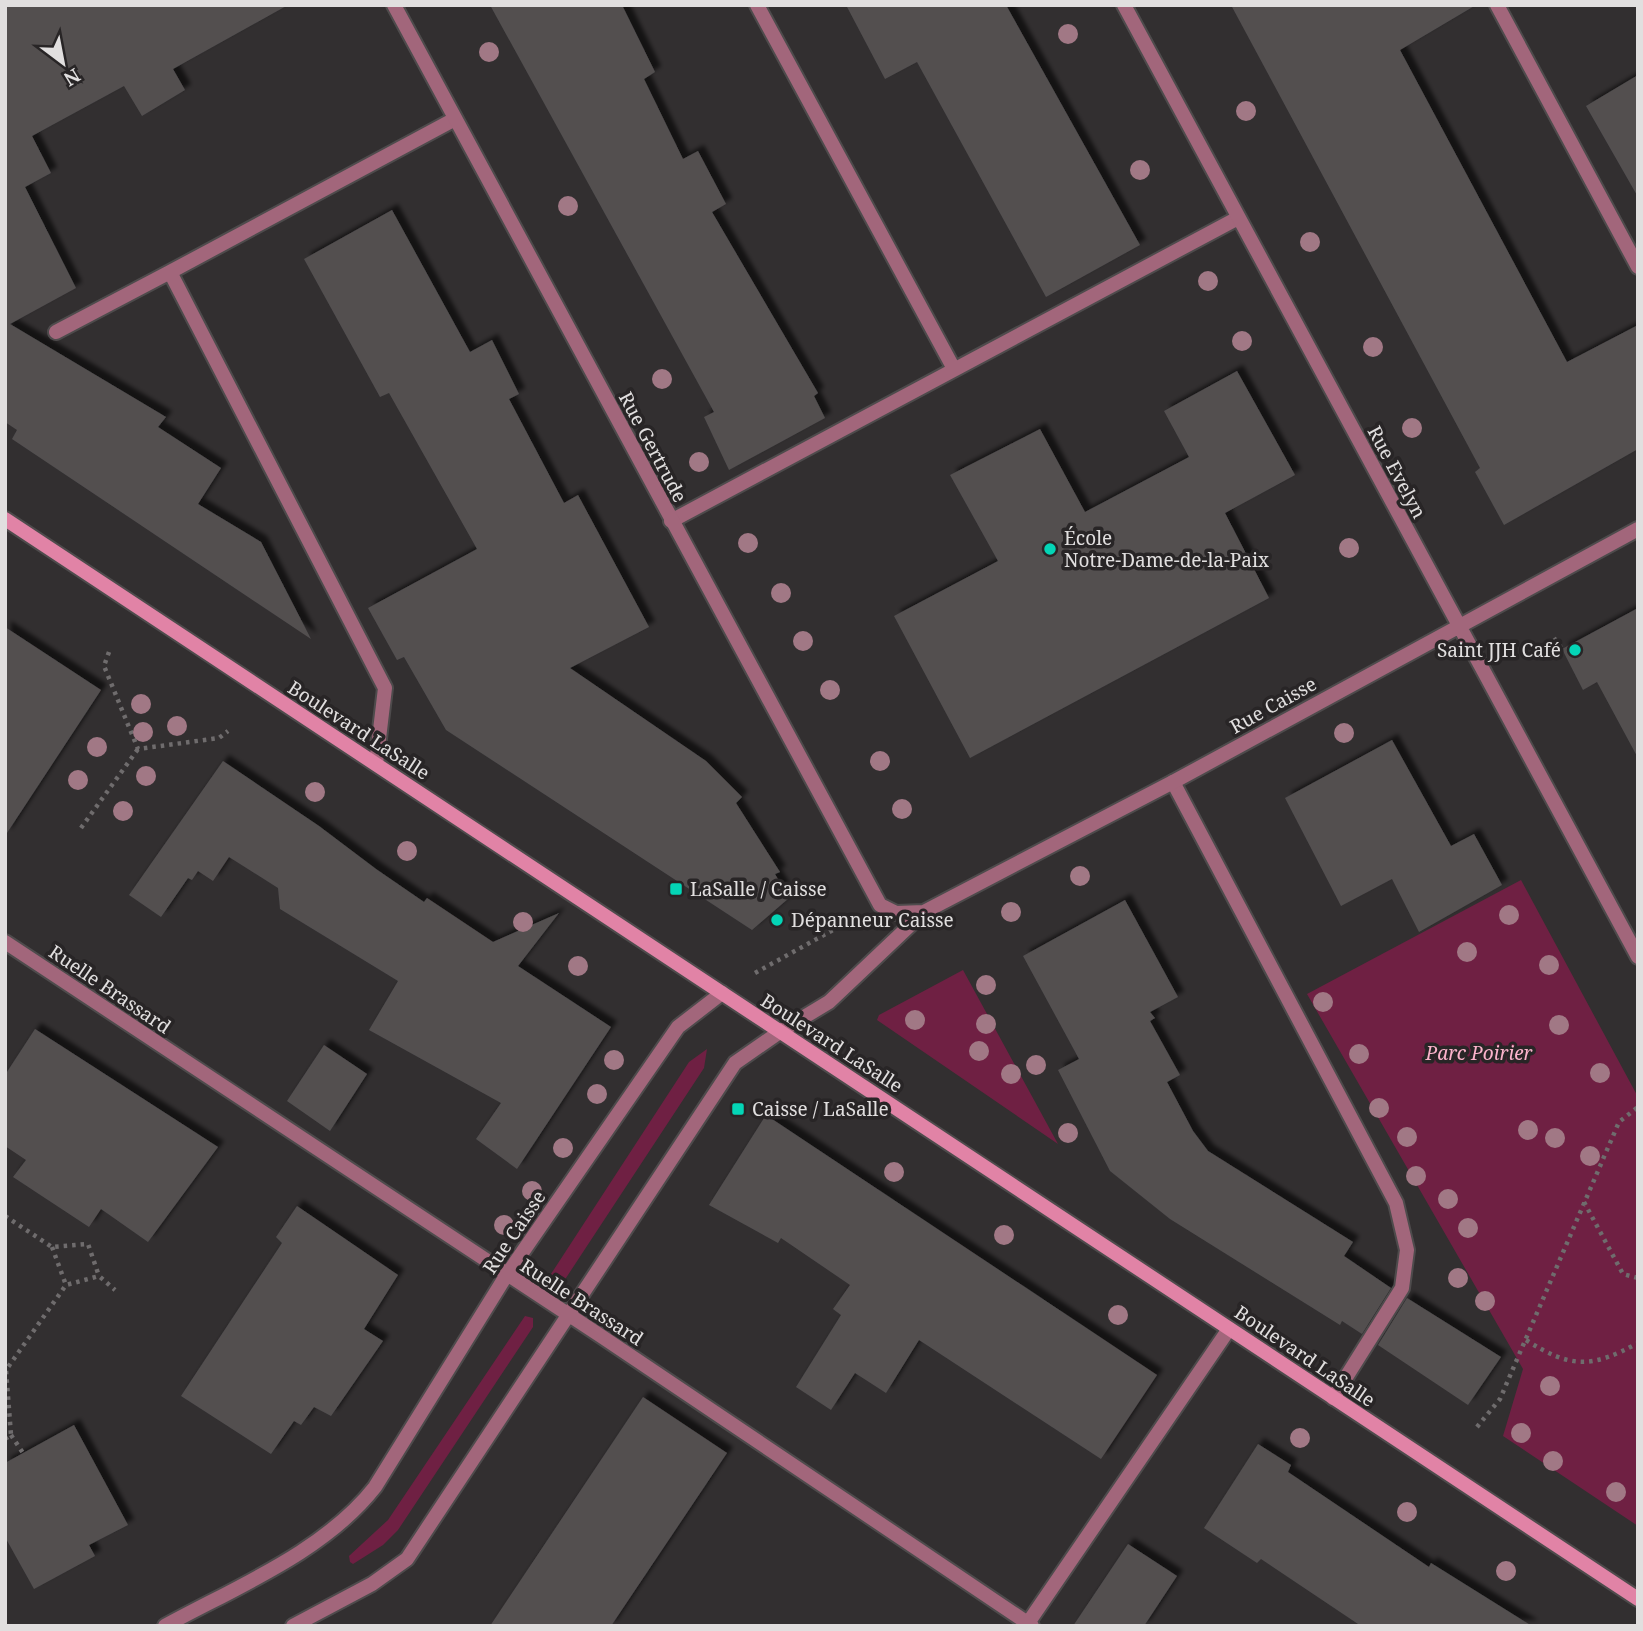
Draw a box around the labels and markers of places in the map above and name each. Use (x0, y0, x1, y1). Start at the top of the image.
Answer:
place label: École Notre-Dame-de-la-Paix (1064, 525, 1269, 573)
marker: École Notre-Dame-de-la-Paix (1042, 541, 1058, 557)
place label: Saint JJH Café (1437, 637, 1561, 663)
marker: Saint JJH Café (1567, 642, 1583, 658)
place label: LaSalle / Caisse (690, 876, 827, 902)
marker: LaSalle / Caisse (668, 881, 684, 897)
place label: Dépanneur Caisse (791, 907, 954, 933)
marker: Dépanneur Caisse (769, 912, 785, 928)
place label: Caisse / LaSalle (752, 1096, 889, 1122)
marker: Caisse / LaSalle (730, 1101, 746, 1117)

